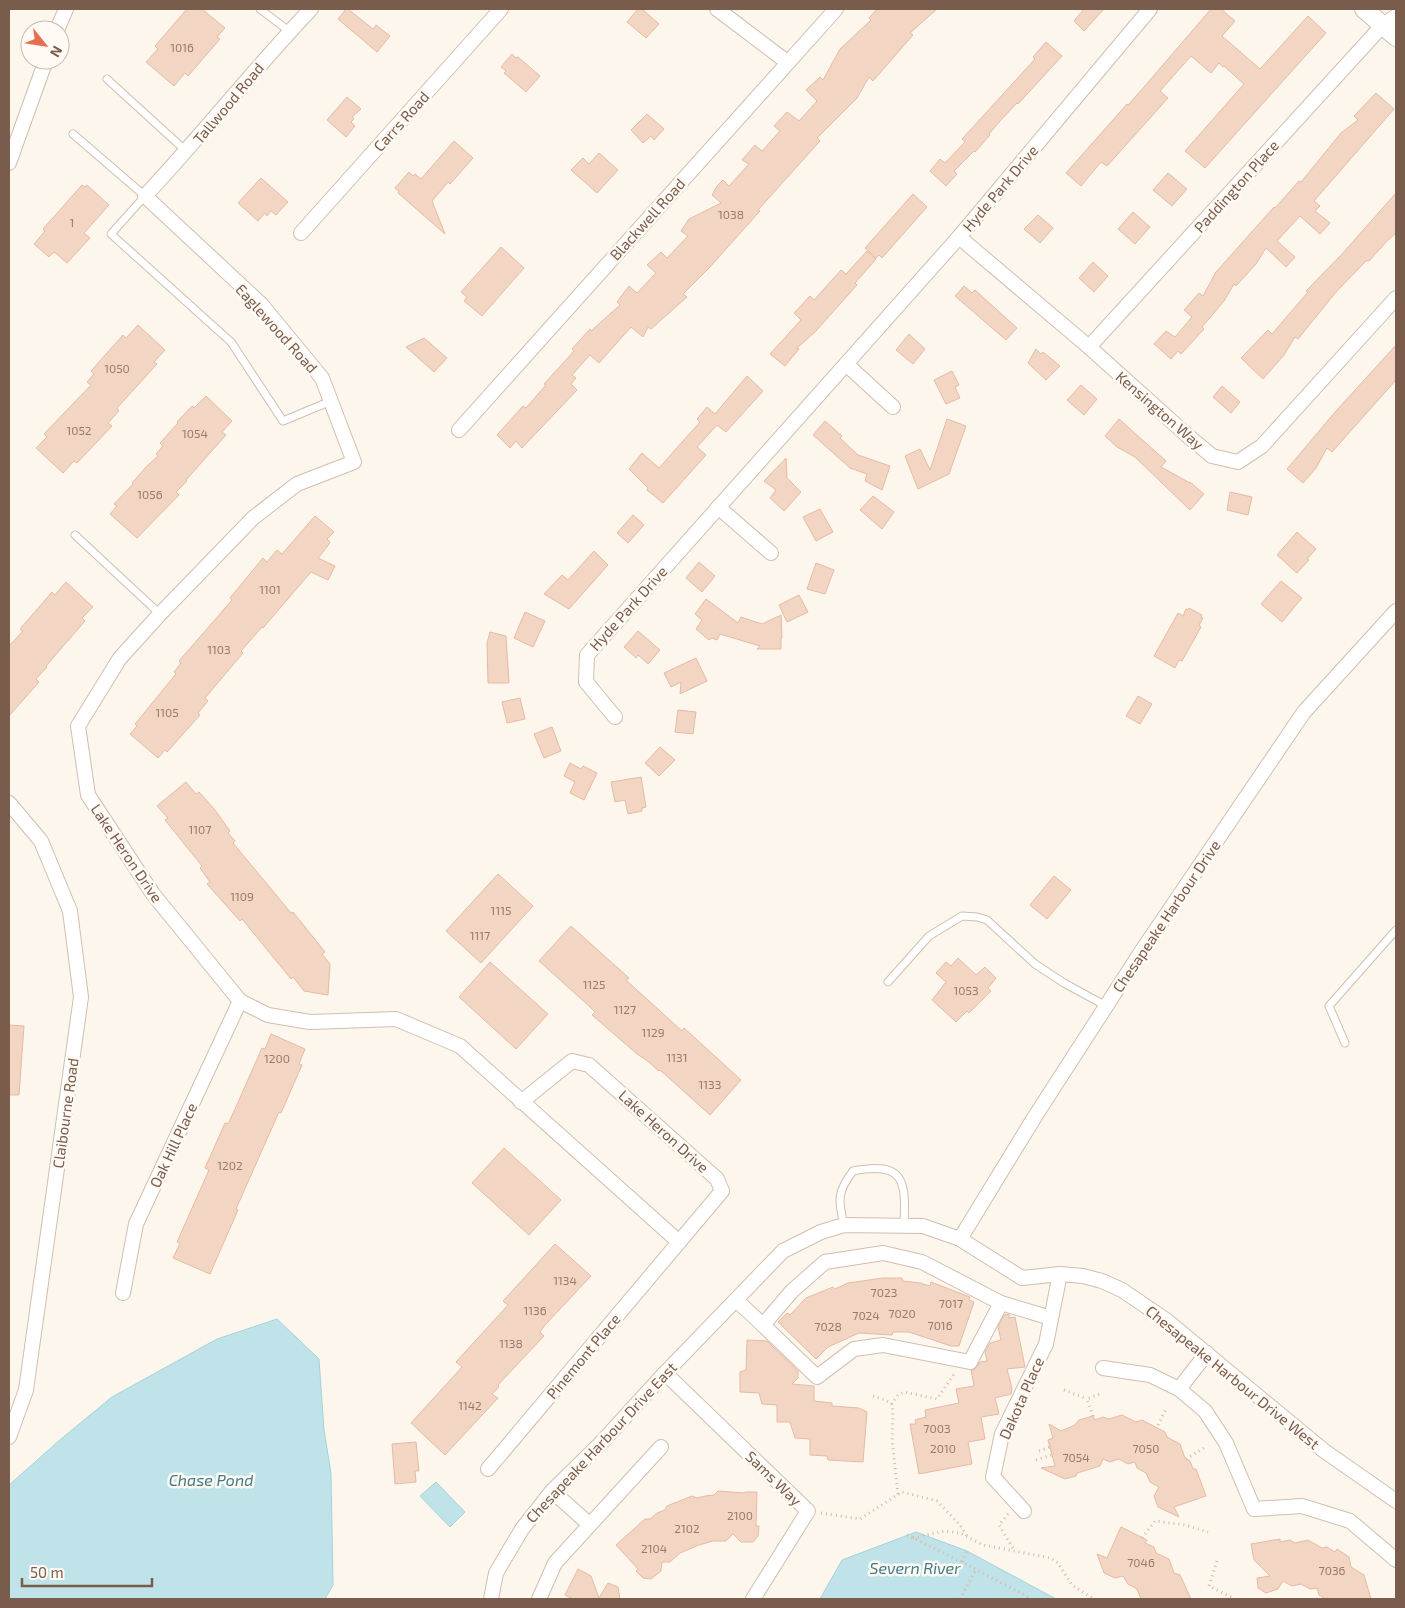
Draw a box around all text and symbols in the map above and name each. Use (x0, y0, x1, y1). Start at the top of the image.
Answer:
north arrow (20, 20, 70, 70)
house number: 1016 (170, 40, 194, 54)
text: N (47, 43, 67, 60)
street label: Tallwood Road (189, 59, 267, 147)
street label: Carrs Road (369, 87, 433, 155)
street label: Paddington Place (1190, 136, 1282, 236)
street label: Hyde Park Drive (959, 141, 1041, 235)
street label: Blackwell Road (606, 174, 688, 264)
house number: 1038 (718, 207, 744, 221)
house number: 1 (70, 215, 74, 229)
street label: Eaglewood Road (232, 280, 322, 376)
house number: 1050 (104, 361, 130, 375)
street label: Kensington Way (1113, 367, 1208, 453)
house number: 1052 (66, 423, 92, 437)
house number: 1054 (182, 426, 208, 440)
house number: 1056 (137, 487, 163, 501)
street label: Hyde Park Drive (585, 562, 671, 654)
house number: 1101 (259, 582, 281, 596)
house number: 1103 (207, 642, 231, 656)
house number: 1105 (155, 705, 179, 719)
street label: Lake Heron Drive (87, 800, 167, 906)
house number: 1107 (189, 822, 211, 836)
street label: Chesapeake Harbour Drive (1108, 837, 1224, 995)
house number: 1109 (230, 889, 254, 903)
house number: 1115 (491, 903, 511, 917)
house number: 1117 (470, 928, 490, 942)
house number: 1125 (583, 977, 605, 991)
house number: 1053 (953, 983, 979, 997)
house number: 1127 (614, 1002, 636, 1016)
house number: 1129 (641, 1025, 665, 1039)
house number: 1131 (666, 1050, 688, 1064)
house number: 1200 (264, 1051, 290, 1065)
street label: Claibourne Road (48, 1057, 82, 1169)
house number: 1133 (699, 1077, 721, 1091)
street label: Lake Heron Drive (615, 1086, 713, 1176)
street label: Oak Hill Place (146, 1100, 200, 1190)
house number: 1202 (217, 1158, 243, 1172)
house number: 1134 (553, 1273, 577, 1287)
house number: 7023 (871, 1285, 897, 1299)
house number: 7017 (939, 1296, 963, 1310)
street label: Chesapeake Harbour Drive West (1143, 1301, 1324, 1453)
house number: 1136 (523, 1303, 547, 1317)
house number: 7020 (888, 1306, 916, 1320)
house number: 7024 (852, 1308, 880, 1322)
street label: Pinemont Place (542, 1310, 624, 1402)
house number: 7016 (927, 1318, 953, 1332)
house number: 7028 (814, 1319, 842, 1333)
house number: 1138 (499, 1336, 523, 1350)
street label: Dakota Place (995, 1354, 1047, 1442)
street label: Chesapeake Harbour Drive East (522, 1358, 680, 1526)
house number: 1142 (458, 1398, 482, 1412)
house number: 7003 (923, 1421, 951, 1435)
house number: 2010 (930, 1441, 956, 1455)
house number: 7050 (1132, 1441, 1160, 1455)
street label: Sams Way (742, 1447, 806, 1509)
house number: 7054 (1062, 1450, 1090, 1464)
water label: Chase Pond (169, 1470, 253, 1489)
house number: 2100 (727, 1508, 753, 1522)
house number: 2102 (674, 1521, 700, 1535)
house number: 2104 (641, 1541, 667, 1555)
house number: 7046 (1127, 1555, 1155, 1569)
scale bar (22, 1556, 152, 1588)
water label: Severn River (869, 1558, 961, 1577)
text: 50 m (30, 1563, 64, 1581)
house number: 7036 (1319, 1563, 1346, 1577)

